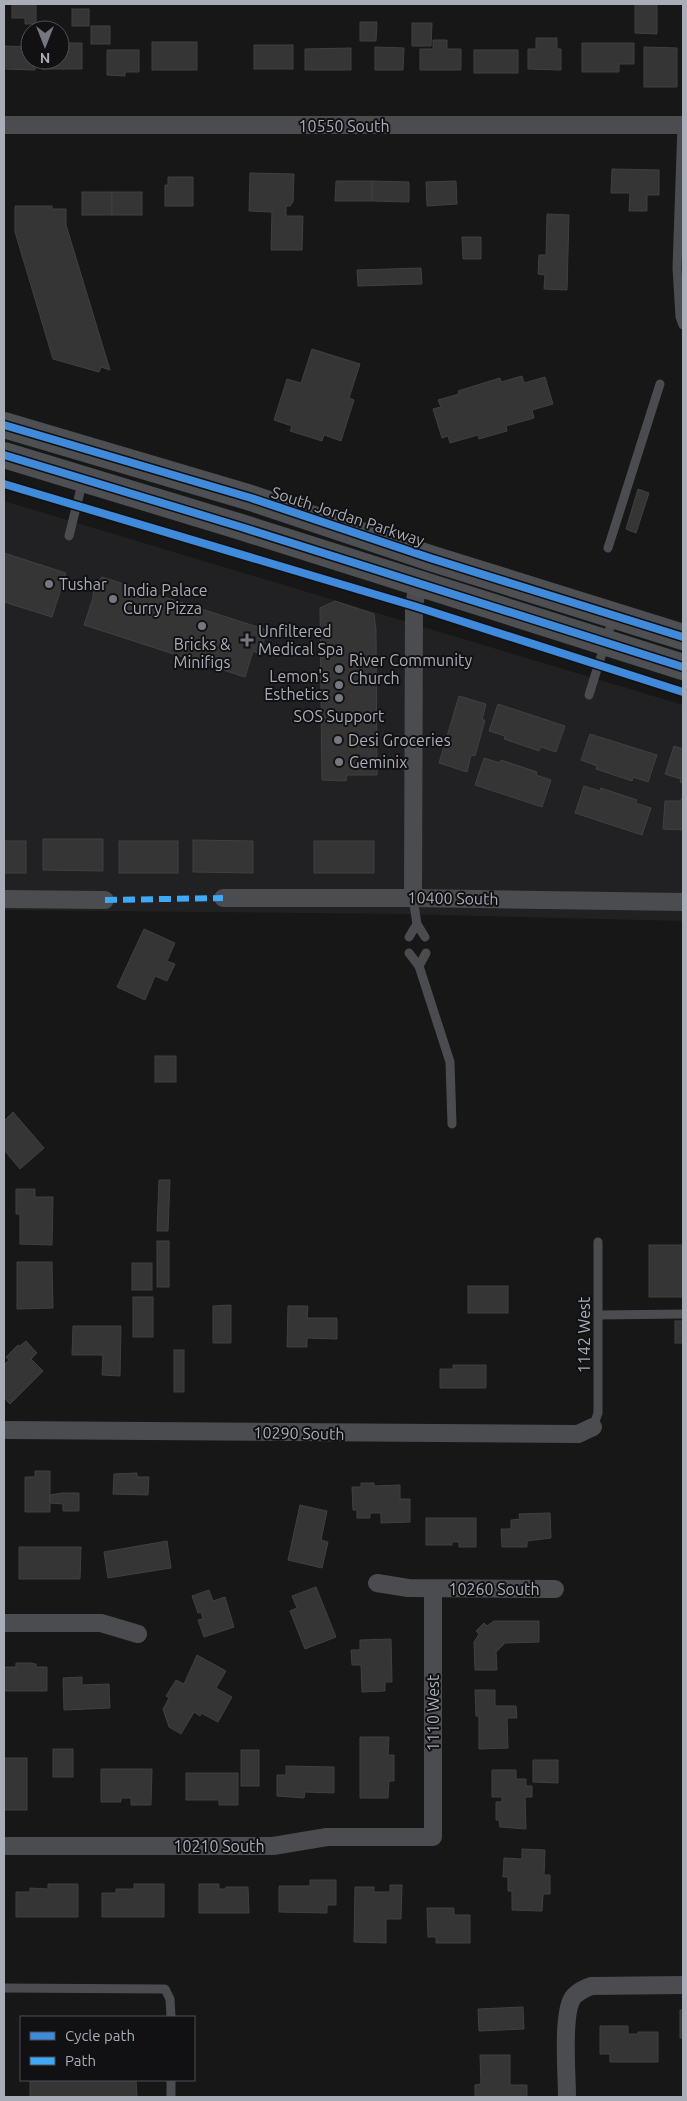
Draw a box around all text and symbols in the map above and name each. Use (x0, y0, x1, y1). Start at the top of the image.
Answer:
north arrow (20, 20, 70, 70)
text: N (40, 50, 50, 66)
street label: 10550 South (298, 117, 390, 135)
street label: South Jordan Parkway (269, 483, 427, 549)
place label: Tushar (59, 575, 107, 593)
marker: Tushar (43, 578, 55, 590)
place label: India Palace Curry Pizza (123, 581, 208, 617)
marker: India Palace Curry Pizza (107, 593, 119, 605)
marker: Bricks & Minifigs (196, 620, 208, 632)
place label: Unfiltered Medical Spa (258, 622, 343, 658)
marker: Unfiltered Medical Spa (240, 633, 254, 647)
place label: Bricks & Minifigs (174, 635, 231, 671)
place label: River Community Church (349, 651, 472, 687)
marker: River Community Church (333, 663, 345, 675)
place label: Lemon's Esthetics (264, 667, 329, 703)
marker: Lemon's Esthetics (333, 679, 345, 691)
marker: SOS Support (333, 692, 345, 704)
place label: SOS Support (294, 707, 385, 725)
place label: Desi Groceries (348, 731, 451, 749)
marker: Desi Groceries (332, 734, 344, 746)
place label: Geminix (349, 753, 407, 771)
marker: Geminix (333, 756, 345, 768)
street label: 10400 South (407, 888, 499, 908)
street label: 1142 West (575, 1296, 593, 1373)
street label: 10290 South (253, 1423, 345, 1443)
street label: 10260 South (448, 1580, 540, 1598)
street label: 1110 West (424, 1674, 442, 1751)
street label: 10210 South (173, 1837, 265, 1855)
legend (20, 2016, 195, 2081)
text: Cycle path (65, 2027, 135, 2044)
text: Path (65, 2052, 96, 2069)

